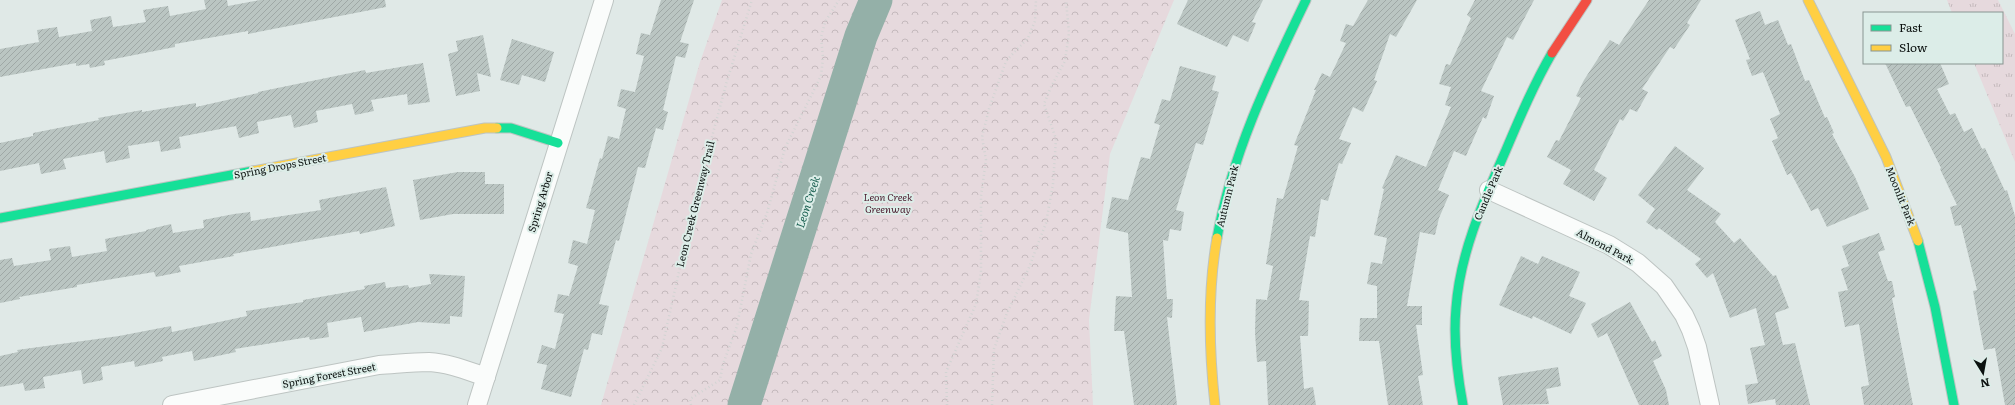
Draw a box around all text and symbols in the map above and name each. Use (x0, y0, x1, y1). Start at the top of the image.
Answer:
legend (1863, 12, 2003, 64)
text: Fast (1899, 18, 1923, 36)
text: Slow (1899, 38, 1928, 56)
street label: Leon Creek Greenway Trail (672, 139, 718, 269)
street label: Spring Drops Street (233, 149, 327, 182)
street label: Autumn Park (1212, 162, 1242, 228)
street label: Candle Park (1469, 163, 1506, 222)
street label: Moonlit Park (1883, 164, 1920, 228)
street label: Spring Arbor (523, 170, 556, 234)
water label: Leon Creek (791, 174, 823, 230)
park label: Leon Creek Greenway (864, 189, 913, 216)
street label: Almond Park (1574, 224, 1637, 267)
north arrow (1963, 353, 2003, 393)
street label: Spring Forest Street (281, 358, 377, 391)
text: N (1979, 375, 1991, 393)

